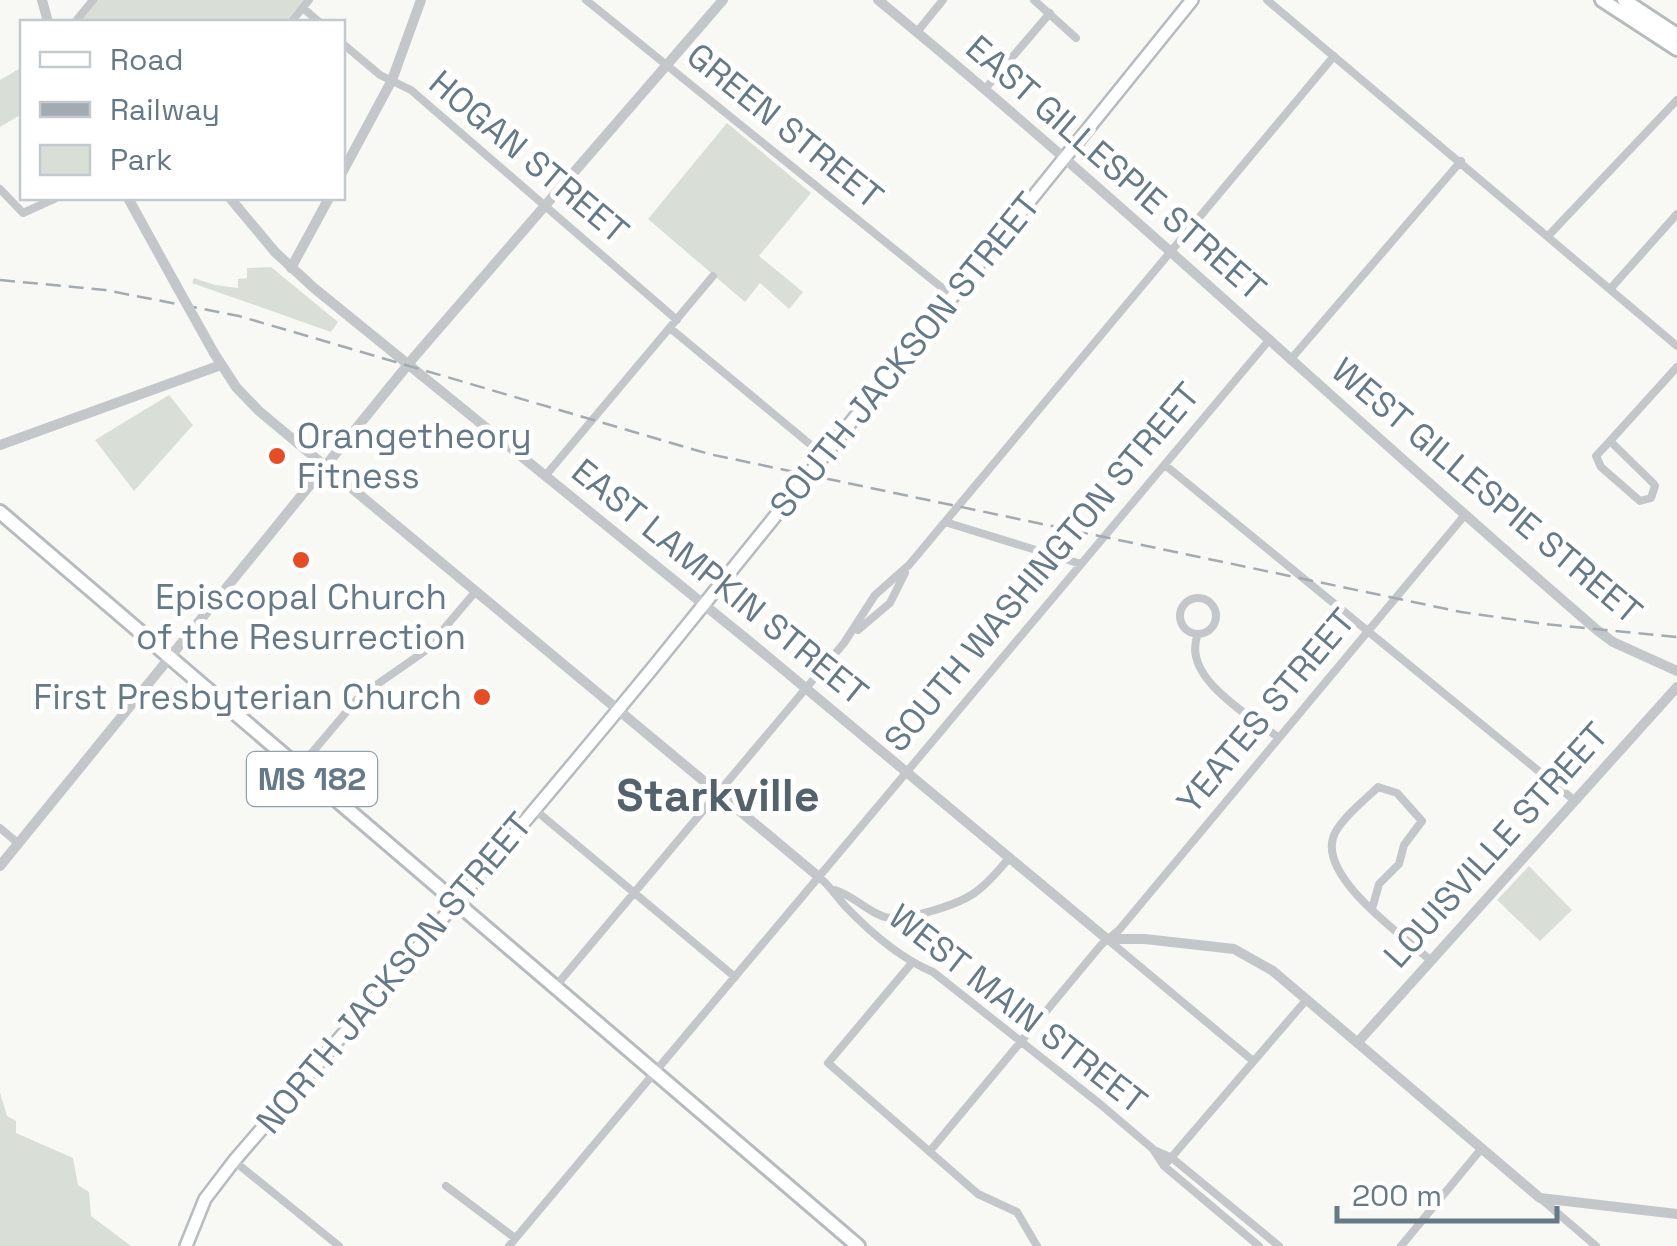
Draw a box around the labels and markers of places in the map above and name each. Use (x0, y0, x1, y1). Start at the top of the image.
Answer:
place label: Orangetheory Fitness (297, 414, 532, 498)
marker: Orangetheory Fitness (266, 445, 288, 467)
marker: Episcopal Church of the Resurrection (290, 549, 312, 571)
place label: Episcopal Church of the Resurrection (136, 575, 466, 659)
place label: First Presbyterian Church (33, 675, 462, 719)
marker: First Presbyterian Church (471, 686, 493, 708)

